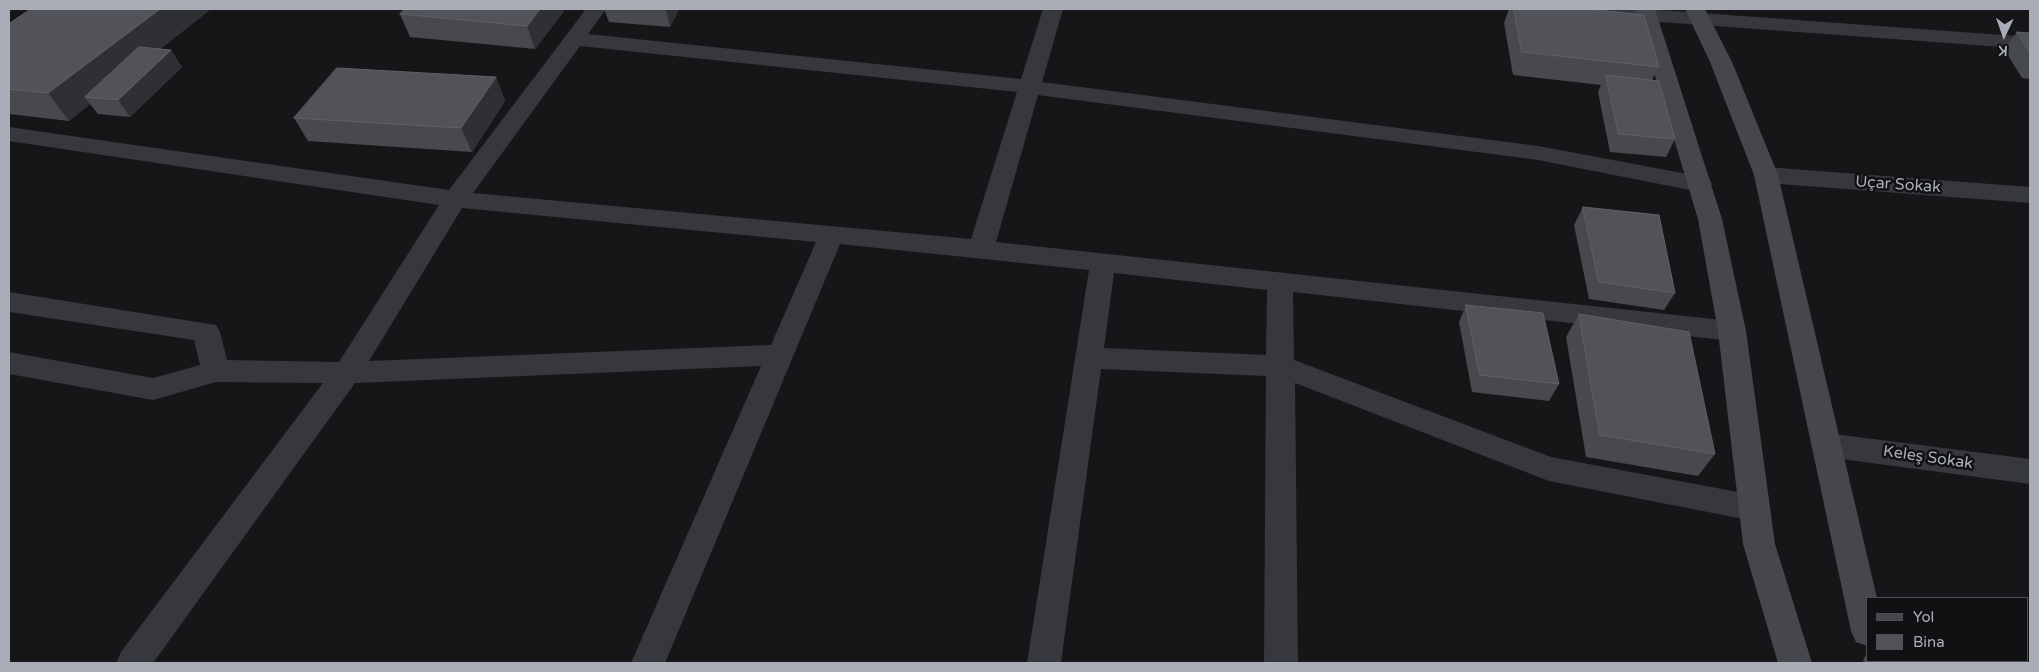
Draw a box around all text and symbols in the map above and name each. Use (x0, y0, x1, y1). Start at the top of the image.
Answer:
north arrow (1979, 10, 2029, 60)
text: K (1998, 42, 2008, 59)
street label: Uçar Sokak (1855, 172, 1941, 198)
street label: Keleş Sokak (1882, 442, 1974, 474)
legend (1866, 597, 2029, 662)
text: Yol (1913, 608, 1934, 626)
text: Bina (1913, 633, 1945, 651)

